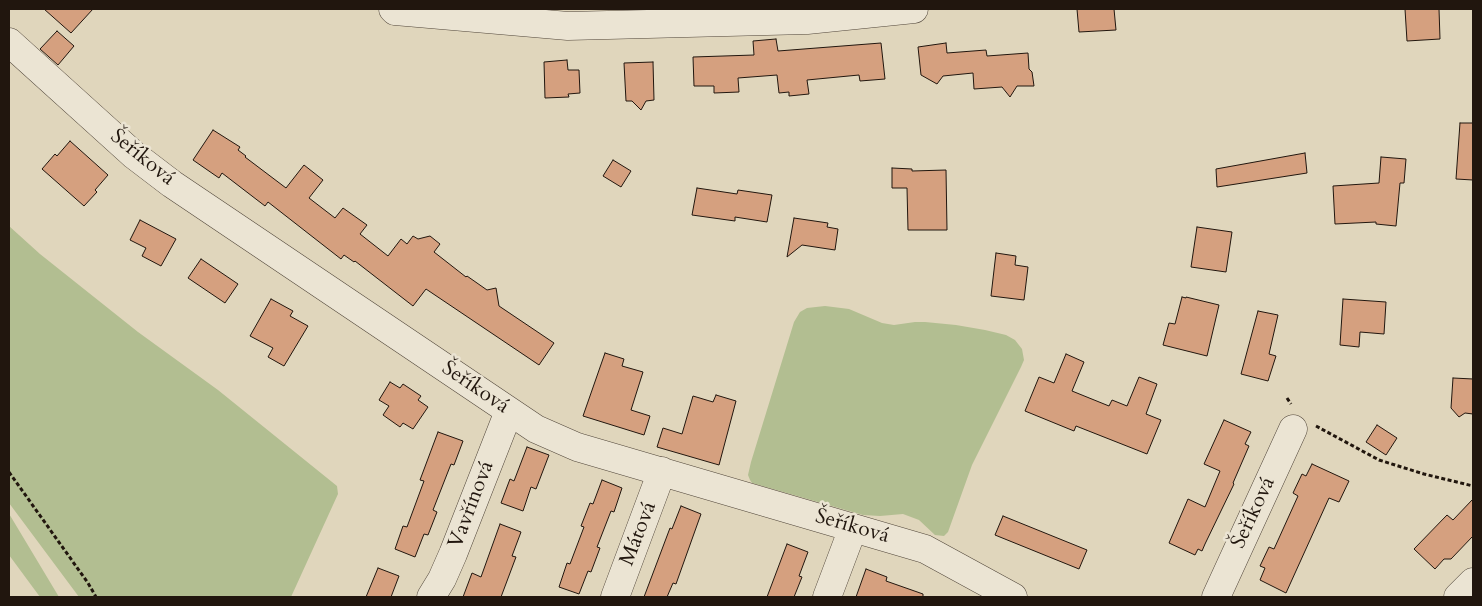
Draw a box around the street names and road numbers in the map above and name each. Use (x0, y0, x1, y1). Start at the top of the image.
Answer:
street label: Šeříková (105, 124, 179, 192)
street label: Šeříková (436, 356, 514, 420)
street label: Vavřínová (444, 458, 500, 552)
street label: Šeříková (1227, 473, 1281, 553)
street label: Mátová (615, 498, 663, 570)
street label: Šeříková (812, 504, 892, 550)

